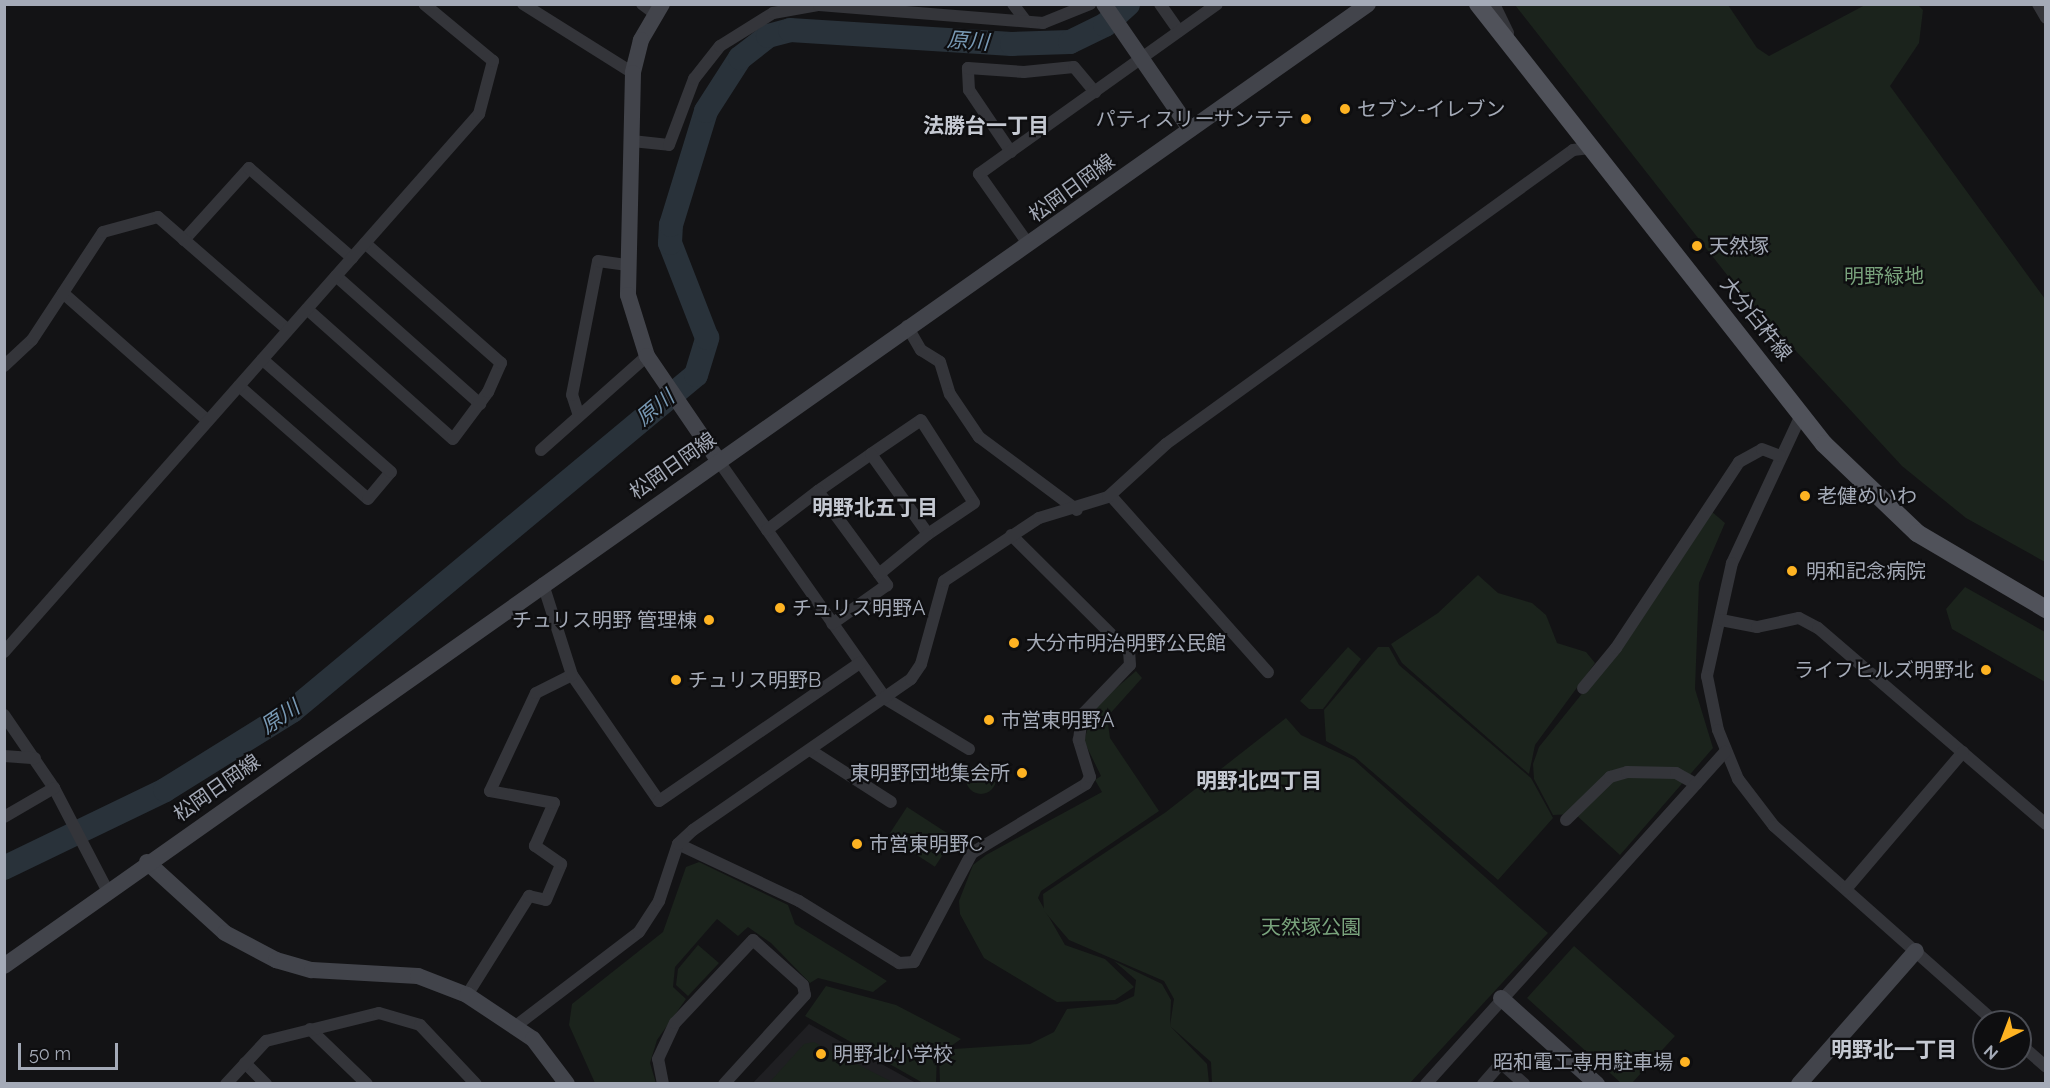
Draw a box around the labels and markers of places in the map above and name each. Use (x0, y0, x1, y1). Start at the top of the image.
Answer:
place label: セブン-イレブン (1357, 97, 1505, 121)
marker: セブン-イレブン (1338, 102, 1352, 116)
place label: パティスリーサンテテ (1094, 107, 1294, 131)
marker: パティスリーサンテテ (1299, 112, 1313, 126)
place label: 天然塚 (1709, 234, 1769, 258)
marker: 天然塚 (1690, 239, 1704, 253)
place label: 老健めいわ (1817, 484, 1917, 508)
marker: 老健めいわ (1798, 489, 1812, 503)
place label: 明和記念病院 (1806, 559, 1926, 583)
marker: 明和記念病院 (1783, 562, 1801, 580)
place label: チュリス明野A (792, 596, 926, 620)
marker: チュリス明野A (773, 601, 787, 615)
place label: チュリス明野 管理棟 (512, 608, 697, 632)
marker: チュリス明野 管理棟 (702, 613, 716, 627)
place label: 大分市明治明野公民館 (1026, 631, 1226, 655)
marker: 大分市明治明野公民館 (1007, 636, 1021, 650)
place label: ライフヒルズ明野北 (1794, 658, 1974, 682)
marker: ライフヒルズ明野北 (1979, 663, 1993, 677)
place label: チュリス明野B (688, 668, 821, 692)
marker: チュリス明野B (669, 673, 683, 687)
place label: 市営東明野A (1001, 708, 1115, 732)
marker: 市営東明野A (982, 713, 996, 727)
place label: 東明野団地集会所 (850, 761, 1010, 785)
marker: 東明野団地集会所 (1015, 766, 1029, 780)
place label: 市営東明野C (869, 832, 983, 856)
marker: 市営東明野C (850, 837, 864, 851)
place label: 明野北小学校 (833, 1042, 953, 1066)
marker: 明野北小学校 (814, 1047, 828, 1061)
place label: 昭和電工専用駐車場 (1493, 1050, 1673, 1074)
marker: 昭和電工専用駐車場 (1678, 1055, 1692, 1069)

